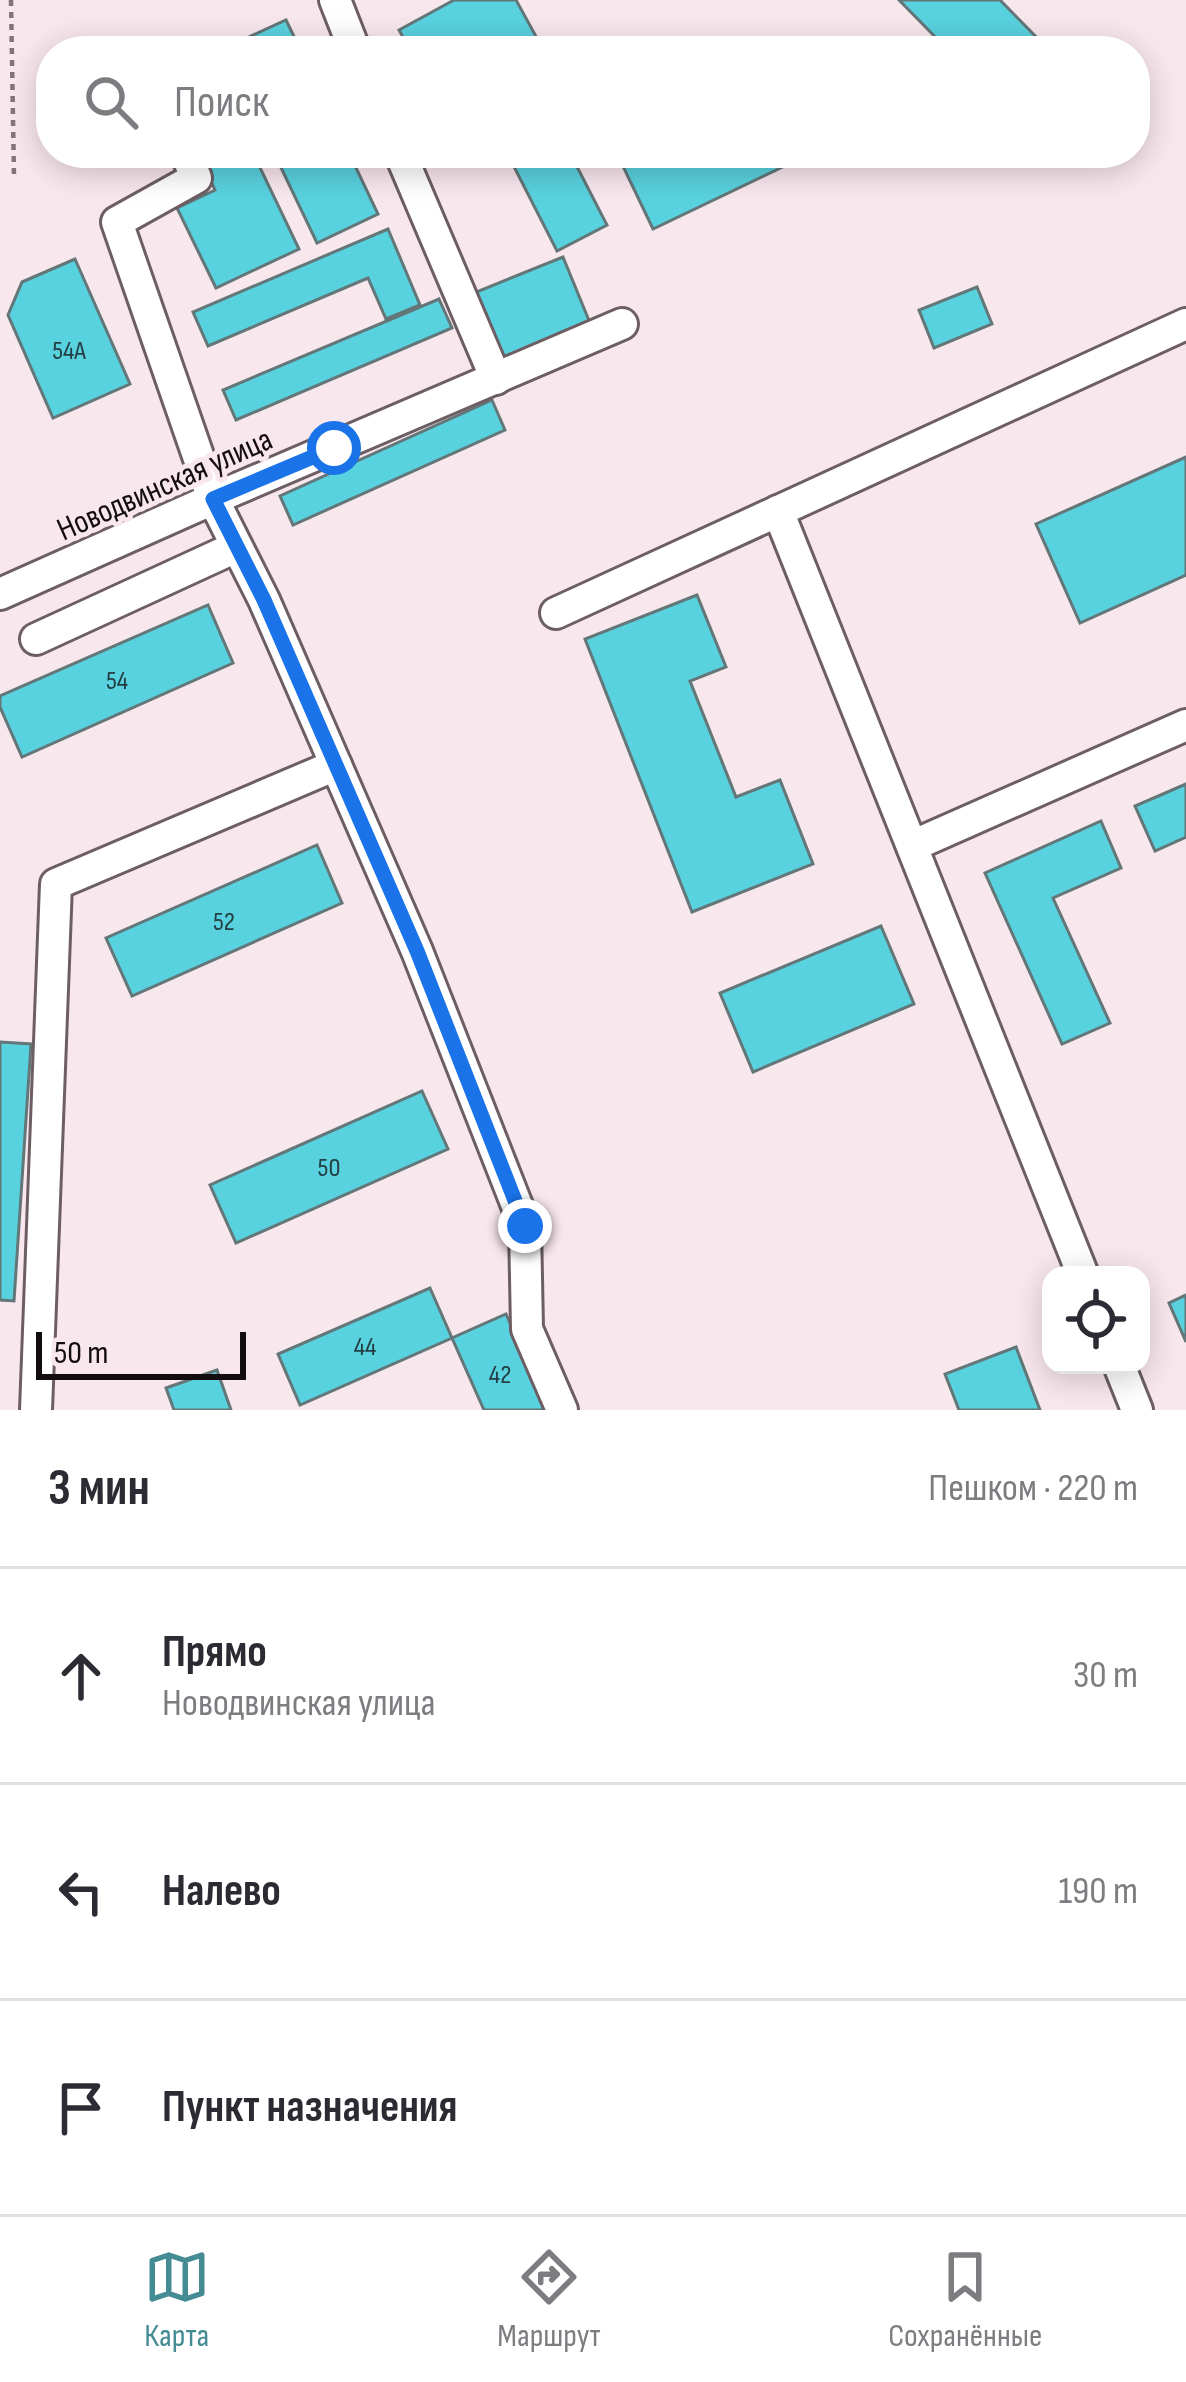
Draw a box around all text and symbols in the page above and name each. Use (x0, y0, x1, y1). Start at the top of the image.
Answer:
search box (36, 36, 1150, 168)
icon: search (78, 69, 144, 135)
text: Поиск (174, 75, 269, 130)
house number: 54А (52, 335, 86, 367)
street label: Новодвинская улица (51, 419, 279, 550)
route start (307, 421, 361, 475)
house number: 54 (106, 665, 128, 697)
house number: 52 (213, 906, 235, 938)
house number: 50 (318, 1152, 340, 1184)
route end (498, 1199, 552, 1253)
map controls (1042, 1266, 1150, 1374)
button: locate (1042, 1266, 1150, 1374)
scale bar (36, 1326, 246, 1379)
house number: 44 (354, 1331, 376, 1363)
text: 50 m (54, 1333, 108, 1373)
house number: 42 (489, 1359, 511, 1391)
text: 3 мин (48, 1458, 150, 1519)
text: Пешком · 220 m (928, 1465, 1138, 1512)
text: Прямо (162, 1625, 267, 1680)
icon: ahead (48, 1643, 114, 1709)
text: 30 m (1073, 1652, 1138, 1699)
text: Новодвинская улица (162, 1680, 435, 1727)
icon: left (48, 1859, 114, 1925)
text: Налево (162, 1864, 281, 1919)
text: 190 m (1058, 1868, 1138, 1915)
icon: arrive (48, 2075, 114, 2141)
text: Пункт назначения (162, 2080, 457, 2135)
tab: Карта (144, 2244, 210, 2356)
tab: Маршрут (497, 2244, 601, 2356)
tab: Сохранённые (888, 2244, 1042, 2356)

